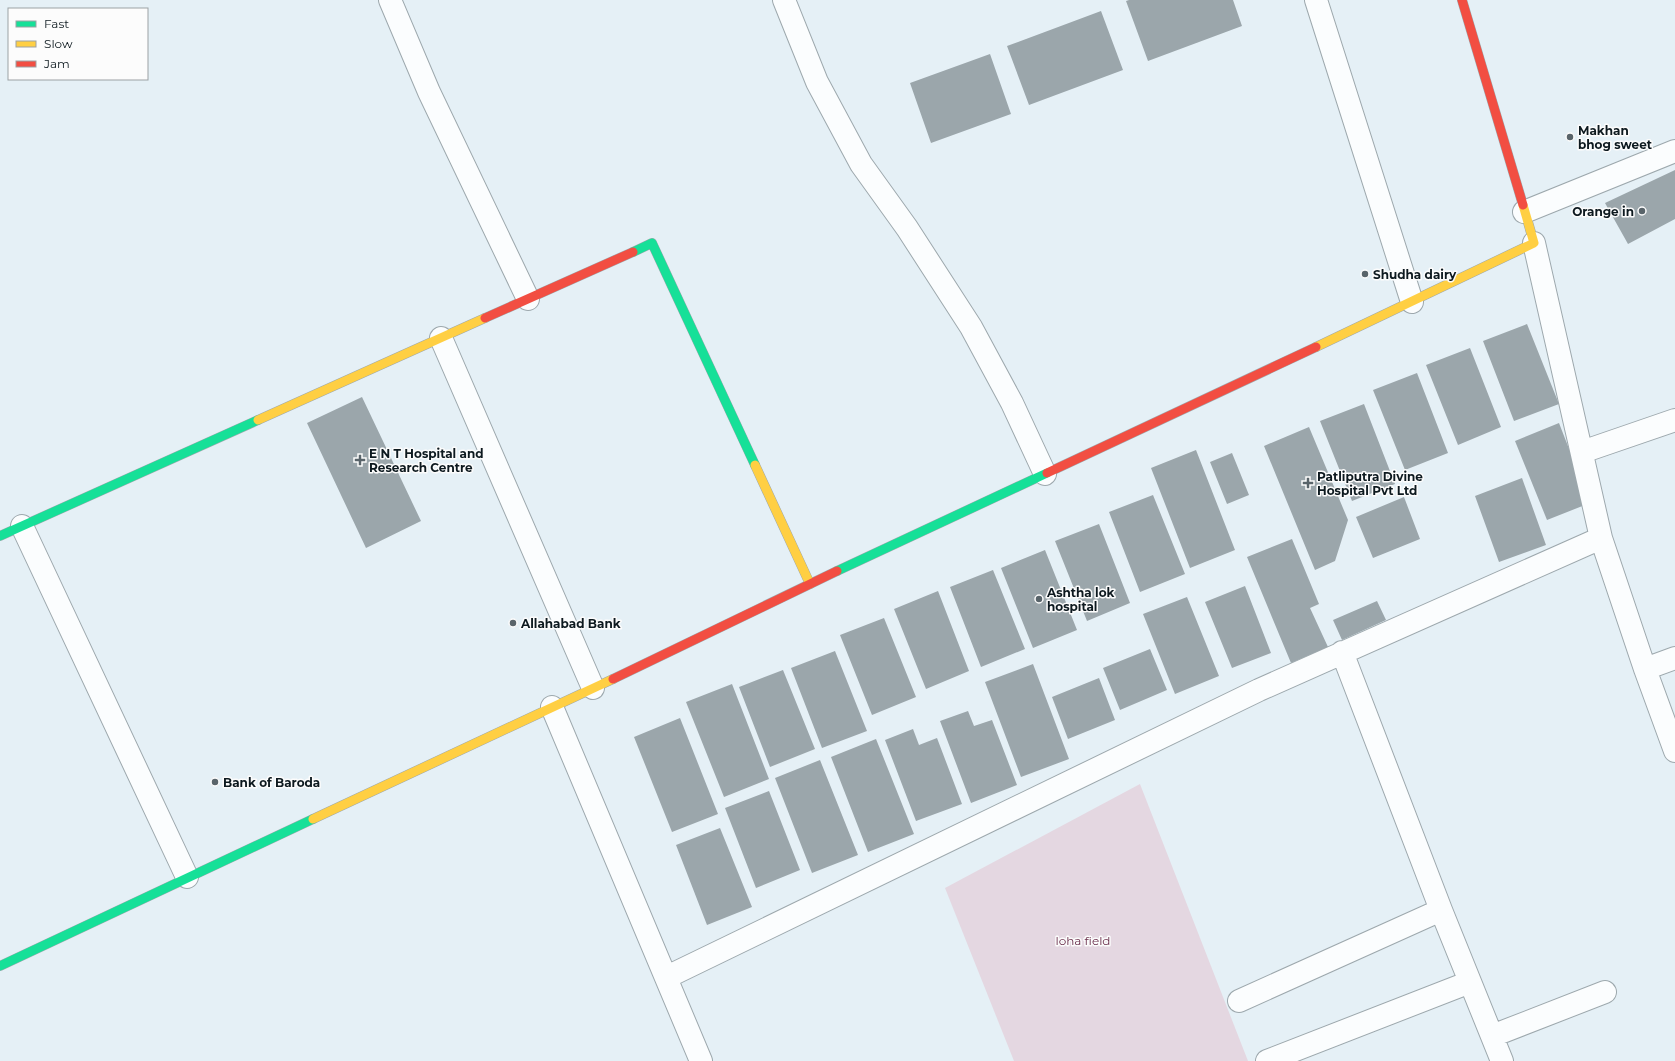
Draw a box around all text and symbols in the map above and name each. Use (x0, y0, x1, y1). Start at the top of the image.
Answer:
legend (8, 8, 148, 80)
text: Fast (44, 16, 69, 31)
text: Slow (44, 36, 73, 51)
text: Jam (43, 56, 70, 71)
place label: Makhan bhog sweet (1578, 123, 1653, 152)
marker: Makhan bhog sweet (1565, 132, 1575, 142)
place label: Orange in (1572, 204, 1634, 219)
marker: Orange in (1637, 206, 1647, 216)
place label: Shudha dairy (1373, 267, 1457, 282)
marker: Shudha dairy (1360, 269, 1370, 279)
place label: E N T Hospital and Research Centre (369, 446, 484, 475)
marker: E N T Hospital and Research Centre (354, 454, 366, 466)
place label: Patliputra Divine Hospital Pvt Ltd (1317, 469, 1423, 498)
marker: Patliputra Divine Hospital Pvt Ltd (1302, 477, 1314, 489)
place label: Ashtha lok hospital (1046, 585, 1115, 614)
marker: Ashtha lok hospital (1034, 594, 1044, 604)
place label: Allahabad Bank (520, 616, 621, 631)
marker: Allahabad Bank (508, 618, 518, 628)
place label: Bank of Baroda (223, 775, 320, 790)
marker: Bank of Baroda (210, 777, 220, 787)
park label: loha field (1055, 933, 1111, 948)

